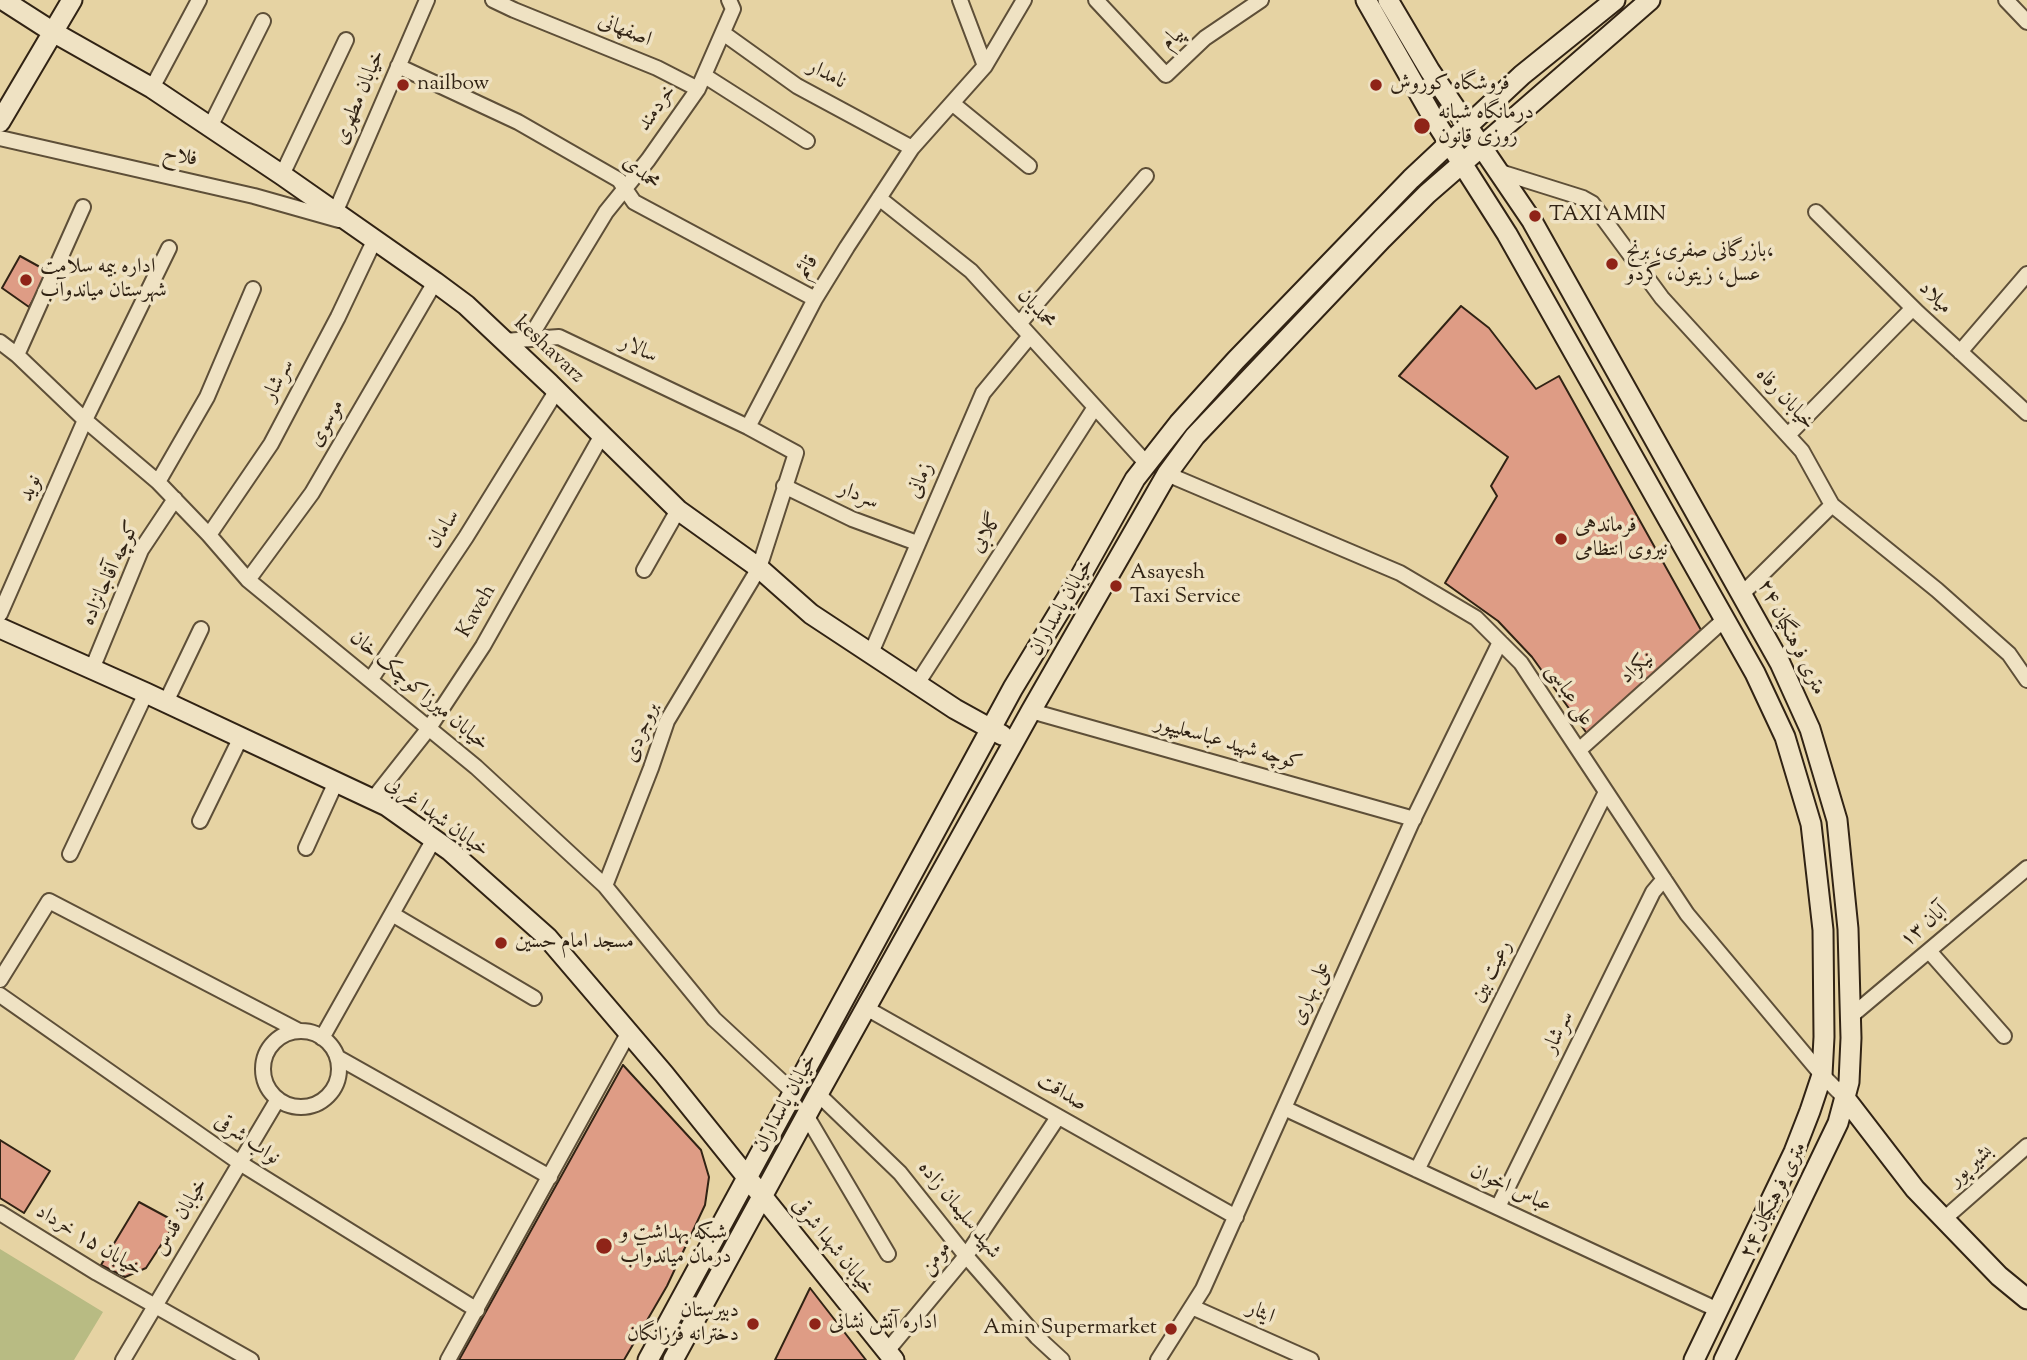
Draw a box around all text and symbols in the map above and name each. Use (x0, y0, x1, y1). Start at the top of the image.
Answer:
street label: اصفهانی (594, 10, 654, 54)
street label: پیام (1157, 22, 1191, 56)
street label: خیابان مطهری (330, 47, 392, 149)
street label: نامدار (803, 56, 849, 96)
place label: nailbow (417, 72, 489, 98)
place label: فروشگاه کوروش (1390, 72, 1510, 98)
marker: nailbow (395, 77, 411, 93)
marker: فروشگاه کوروش (1368, 77, 1384, 93)
street label: خردمند (633, 81, 683, 137)
place label: درمانگاه شبانه روزی قانون (1438, 101, 1534, 151)
marker: درمانگاه شبانه روزی قانون (1412, 116, 1432, 136)
street label: فلاح (160, 142, 200, 174)
street label: محمدی (616, 151, 664, 197)
place label: TAXI AMIN (1549, 203, 1666, 229)
marker: TAXI AMIN (1527, 208, 1543, 224)
place label: بازرگانی صفری، برنج، عسل، زیتون، گردو (1626, 239, 1774, 289)
street label: قائم (792, 251, 826, 285)
place label: اداره بیمه سلامت شهرستان میاندوآب (40, 255, 167, 305)
marker: بازرگانی صفری، برنج، عسل، زیتون، گردو (1604, 256, 1620, 272)
marker: اداره بیمه سلامت شهرستان میاندوآب (18, 272, 34, 288)
street label: میلاد (1912, 277, 1956, 321)
street label: محمدیان (1010, 284, 1060, 336)
street label: keshavarz (508, 312, 588, 390)
street label: سالار (615, 331, 661, 371)
street label: سرشار (259, 356, 301, 406)
street label: خیابان رفاه (1749, 364, 1819, 436)
street label: موسوی (304, 396, 352, 452)
street label: زمانی (903, 459, 941, 503)
street label: نوید (15, 472, 49, 506)
street label: سردار (834, 477, 882, 517)
street label: سامان (423, 506, 467, 554)
street label: گلابی (966, 510, 1010, 558)
place label: فرماندهی نیروی انتظامی (1575, 514, 1668, 564)
street label: کوچه آقاجانزاده (77, 518, 147, 630)
marker: فرماندهی نیروی انتظامی (1553, 531, 1569, 547)
street label: خیابان پاسداران (1025, 554, 1101, 662)
place label: Asayesh Taxi Service (1130, 561, 1241, 611)
street label: ۲۴ متری فرهنگیان (1750, 576, 1830, 700)
marker: Asayesh Taxi Service (1108, 578, 1124, 594)
street label: Kaveh (453, 581, 503, 643)
street label: خیابان میرزاکوچک خان (343, 626, 493, 758)
street label: نیکزاد (1616, 647, 1660, 691)
street label: علی عباسی (1539, 660, 1597, 732)
street label: بروجردی (620, 699, 666, 767)
street label: کوچه شهید عباسعلیپور (1151, 712, 1305, 778)
street label: خیابان شهدا غربی (379, 772, 493, 864)
street label: ۱۳ آبان (1896, 900, 1954, 954)
place label: مسجد امام حسین (515, 930, 634, 956)
marker: مسجد امام حسین (493, 935, 509, 951)
street label: رعیت بین (1467, 937, 1519, 1007)
street label: علی بهاری (1287, 958, 1337, 1030)
street label: سرشار (1539, 1008, 1581, 1058)
street label: خیابان پاسداران (750, 1050, 824, 1158)
street label: صداقت (1031, 1070, 1091, 1118)
street label: نواب شرقی (208, 1110, 284, 1172)
street label: ۲۴ متری فرهنگیان (1736, 1139, 1814, 1263)
street label: بشیر پور (1945, 1141, 1999, 1193)
street label: شهید سلیمان زاده (911, 1157, 1005, 1265)
street label: عباس اخوان (1465, 1160, 1555, 1220)
street label: خیابان قدس (149, 1175, 215, 1261)
street label: خیابان شهدا شرقی (785, 1194, 879, 1302)
street label: خیابان ۱۵ خرداد (30, 1200, 146, 1284)
place label: شبکه بهداشت و درمان میاندوآب (620, 1221, 731, 1271)
marker: شبکه بهداشت و درمان میاندوآب (594, 1236, 614, 1256)
street label: مومن (916, 1237, 958, 1281)
street label: ایثار (1242, 1297, 1278, 1331)
place label: دبیرستان دخترانه فرزانگان (627, 1299, 739, 1349)
place label: اداره آتش نشانی (829, 1311, 937, 1337)
marker: دبیرستان دخترانه فرزانگان (745, 1316, 761, 1332)
marker: اداره آتش نشانی (807, 1316, 823, 1332)
place label: Amin Supermarket (983, 1316, 1157, 1342)
marker: Amin Supermarket (1163, 1321, 1179, 1337)

